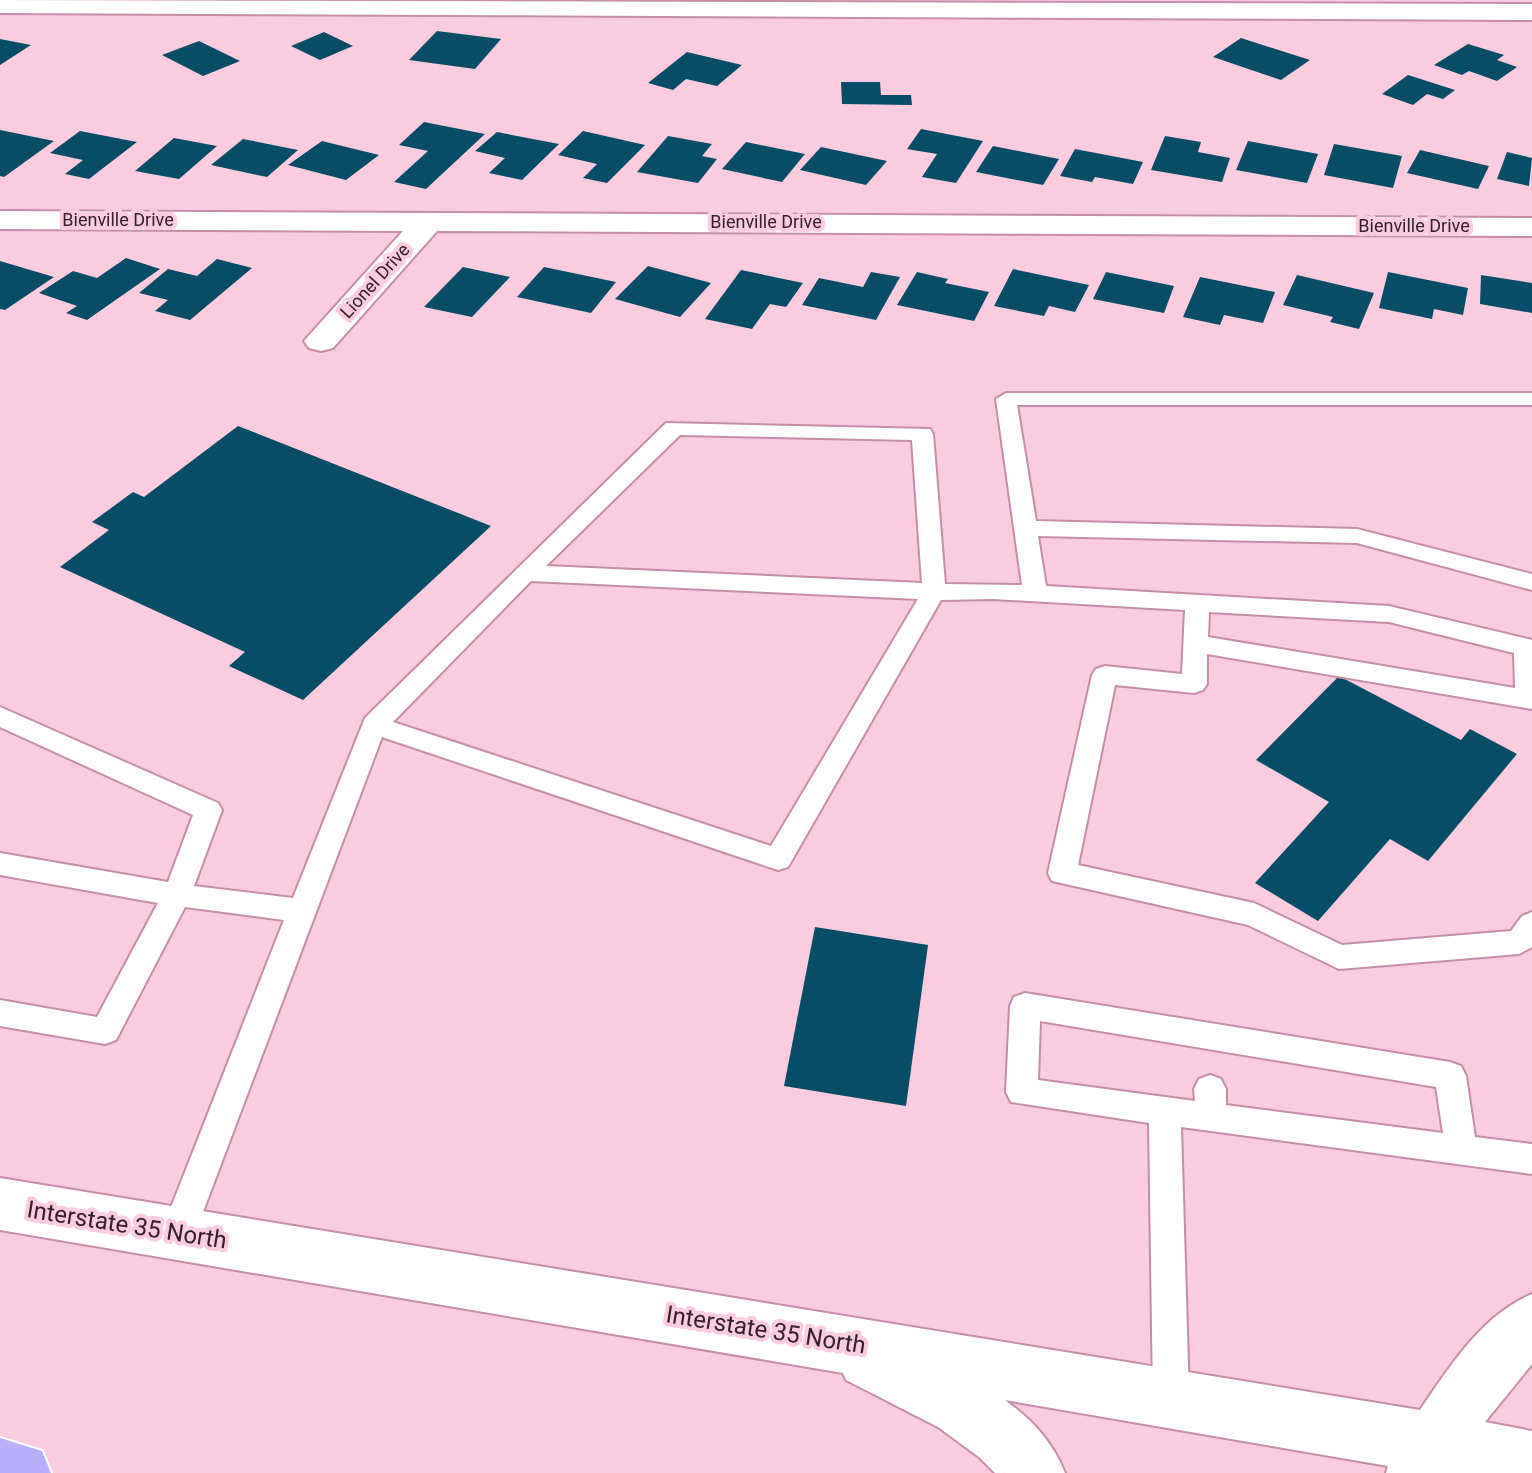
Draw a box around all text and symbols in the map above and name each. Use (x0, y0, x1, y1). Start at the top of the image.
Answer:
street label: Bienville Drive (62, 209, 174, 230)
street label: Bienville Drive (710, 211, 822, 232)
street label: Bienville Drive (1358, 215, 1470, 236)
street label: Lionel Drive (336, 239, 414, 322)
street label: Interstate 35 North (25, 1195, 229, 1255)
street label: Interstate 35 North (664, 1300, 868, 1360)

